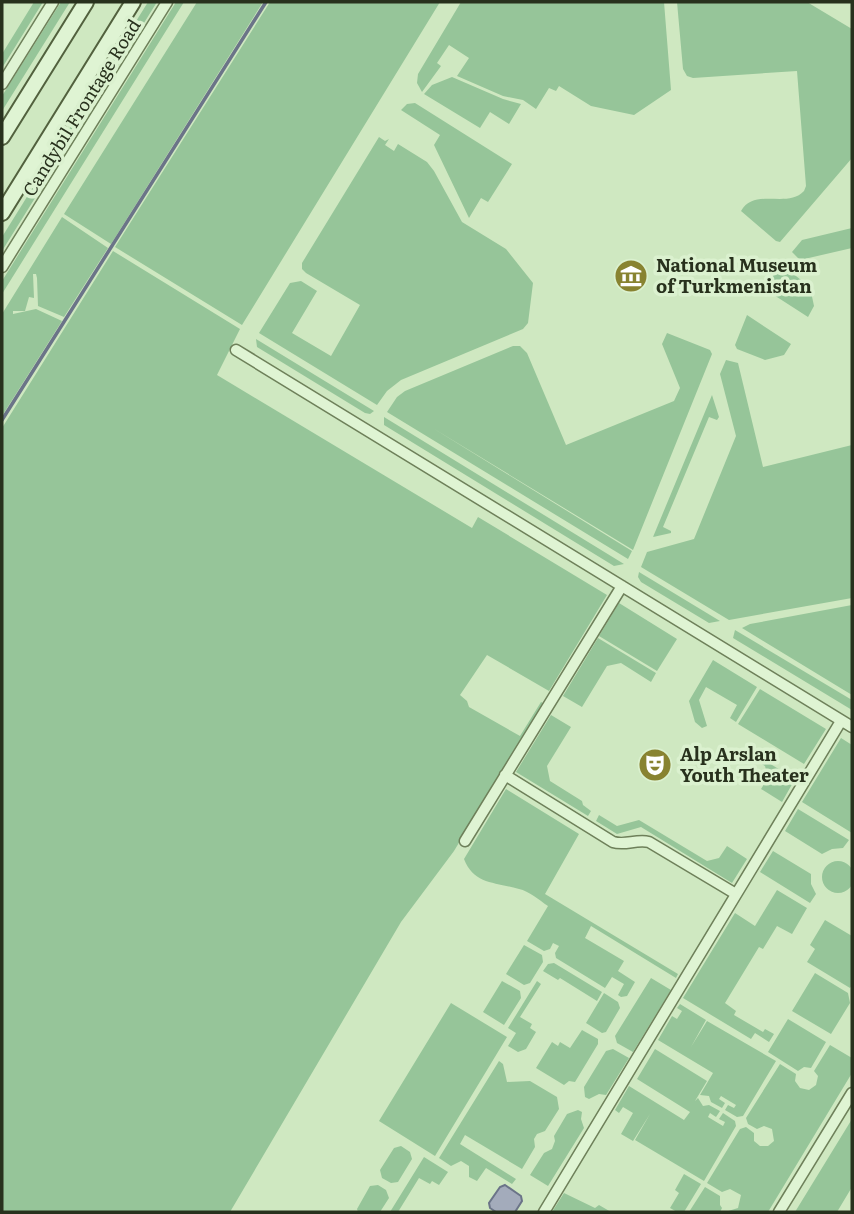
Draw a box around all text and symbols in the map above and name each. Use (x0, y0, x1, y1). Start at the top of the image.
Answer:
street label: Candybil Frontage Road (15, 13, 146, 201)
place label: National Museum of Turkmenistan (656, 251, 817, 299)
museum icon: National Museum of Turkmenistan (612, 257, 650, 295)
place label: Alp Arslan Youth Theater (680, 740, 809, 788)
theatre icon: Alp Arslan Youth Theater (636, 746, 674, 784)

